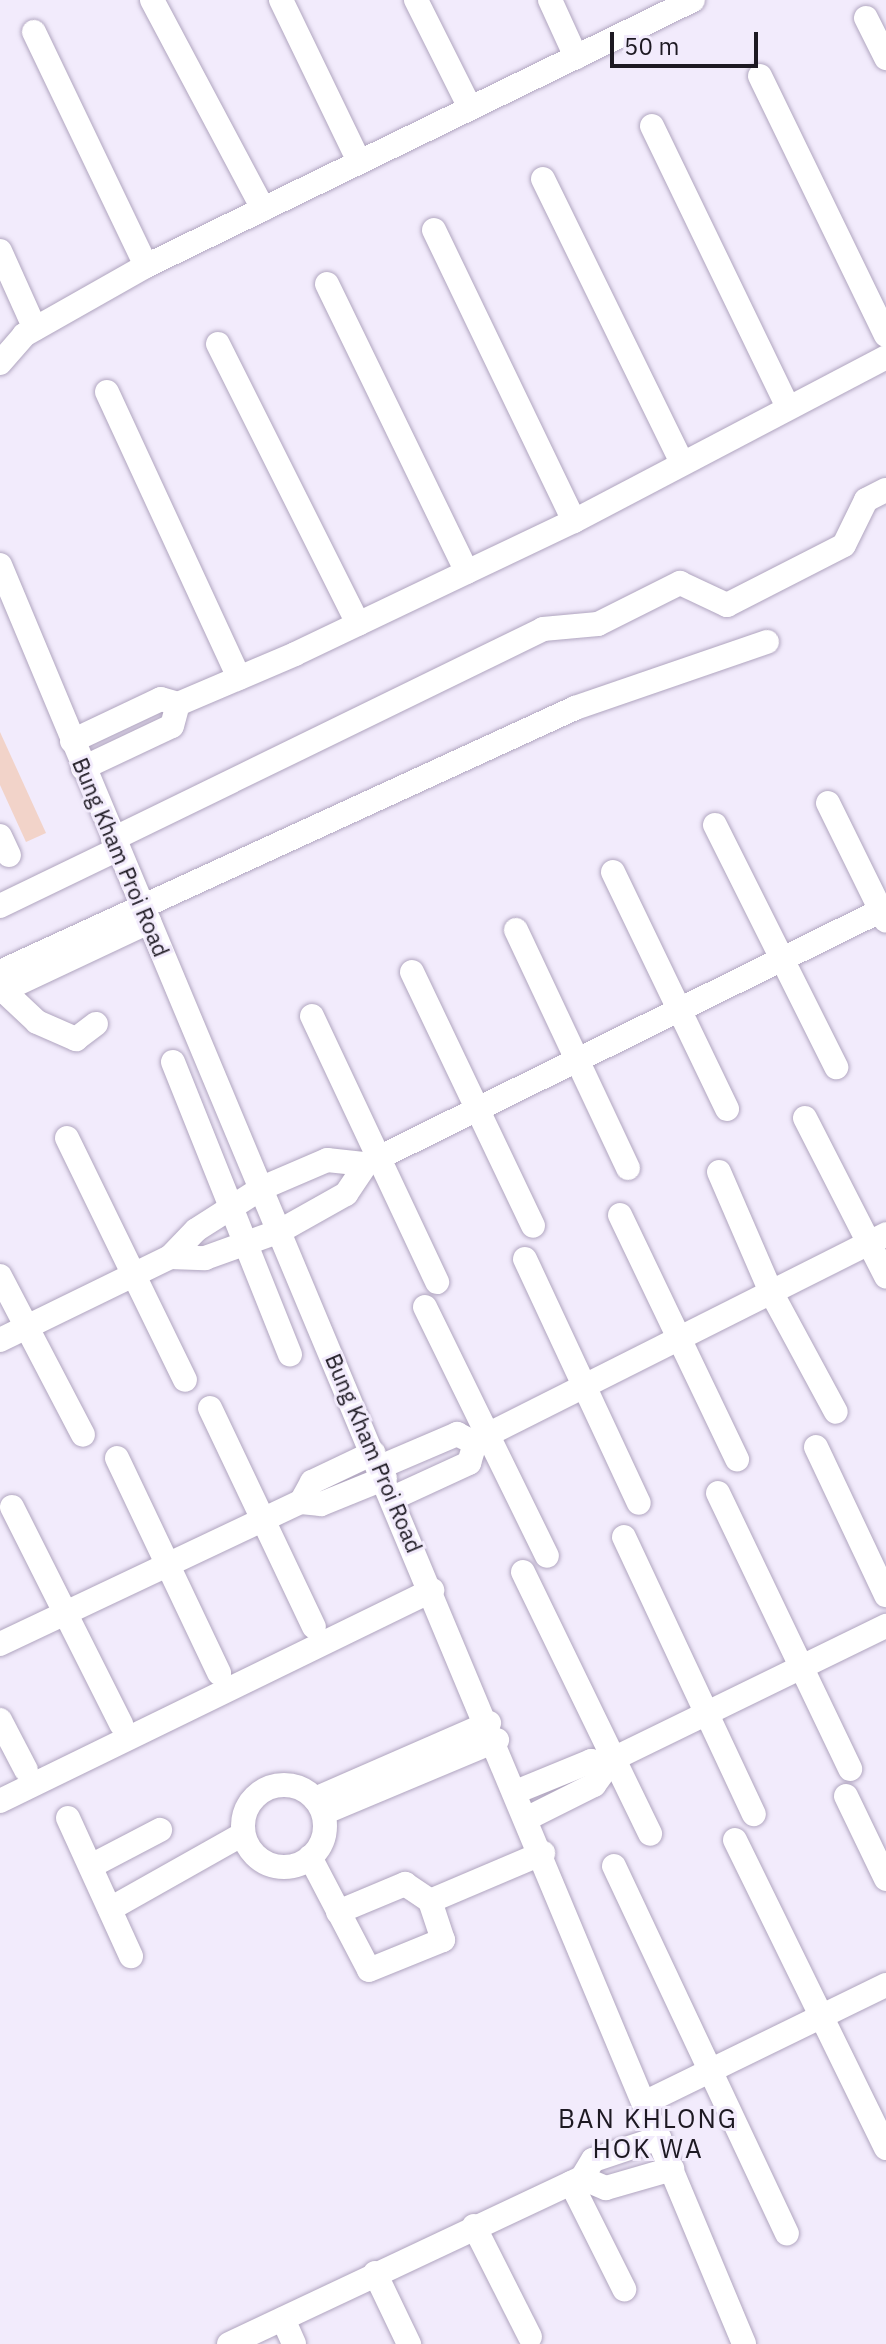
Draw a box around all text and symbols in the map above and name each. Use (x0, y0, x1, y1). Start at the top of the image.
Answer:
scale bar (614, 16, 762, 66)
text: 50 m (624, 30, 679, 62)
street label: Bung Kham Proi Road (67, 754, 175, 960)
street label: Bung Kham Proi Road (320, 1350, 428, 1556)
district label: BAN KHLONG HOK WA (558, 2103, 738, 2164)

